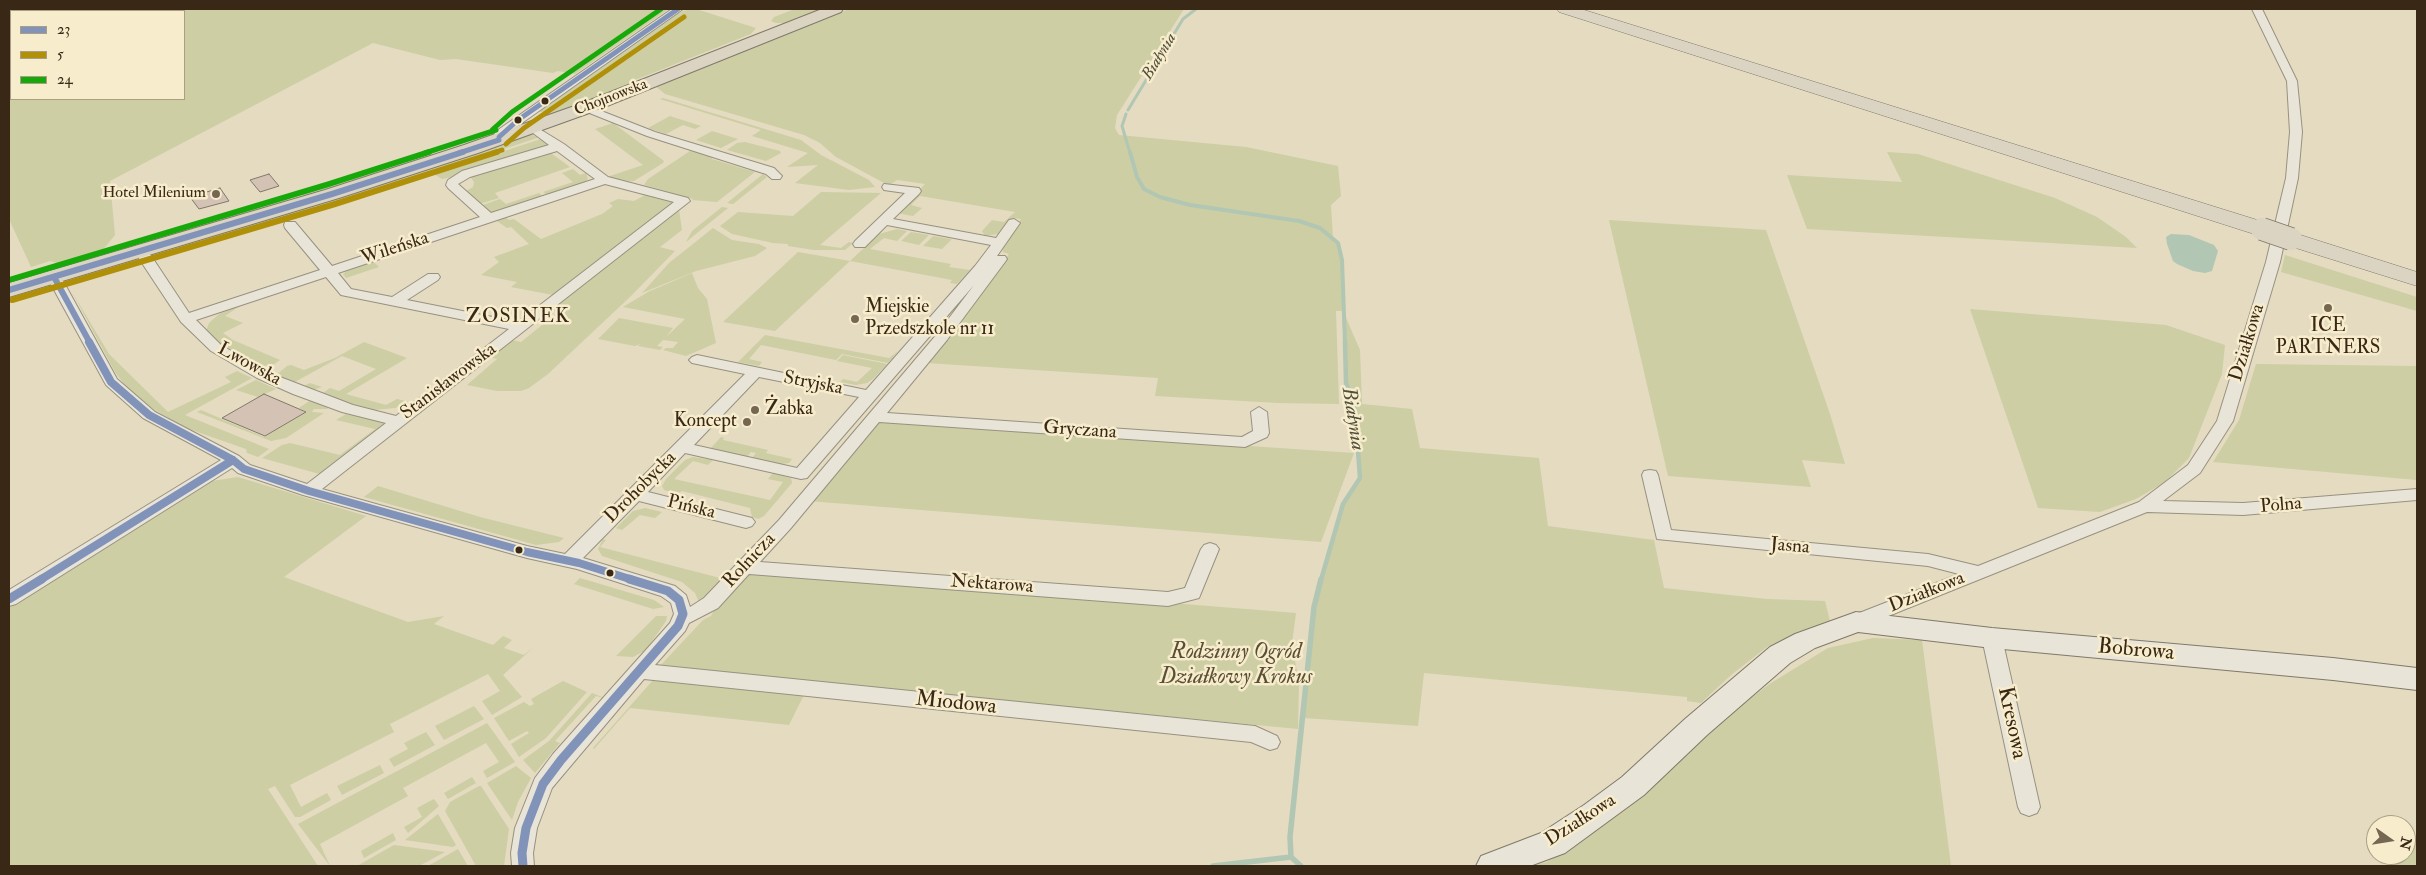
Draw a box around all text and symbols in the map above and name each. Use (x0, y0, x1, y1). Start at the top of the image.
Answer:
legend (10, 10, 185, 100)
text: 23 (57, 20, 70, 39)
water label: Białynia (1139, 30, 1181, 84)
text: 5 (57, 45, 64, 64)
text: 24 (57, 70, 73, 89)
street label: Chojnowska (572, 75, 650, 121)
unlabelled marker (540, 96, 550, 106)
unlabelled marker (513, 115, 523, 125)
place label: Hotel Milenium (102, 184, 206, 204)
marker: Hotel Milenium (210, 188, 222, 200)
street label: Wileńska (358, 227, 432, 271)
place label: Miejskie Przedszkole nr 11 (865, 297, 994, 341)
street label: Działkowa (2225, 302, 2271, 384)
marker: ICE PARTNERS (2322, 302, 2334, 314)
district label: ZOSINEK (465, 306, 571, 330)
marker: Miejskie Przedszkole nr 11 (849, 313, 861, 325)
place label: ICE PARTNERS (2276, 316, 2380, 360)
street label: Lwowska (213, 338, 285, 392)
street label: Stanisławowska (397, 339, 501, 425)
street label: Stryjska (781, 367, 845, 401)
water label: Białynia (1335, 386, 1369, 452)
place label: Żabka (765, 399, 813, 421)
marker: Żabka (749, 404, 761, 416)
place label: Koncept (674, 411, 737, 433)
marker: Koncept (741, 416, 753, 428)
street label: Gryczana (1043, 417, 1117, 445)
street label: Drohobycka (600, 447, 682, 529)
street label: Pińska (664, 491, 718, 525)
street label: Polna (2259, 493, 2303, 519)
street label: Rolnicza (719, 529, 781, 593)
street label: Jasna (1769, 534, 1811, 560)
unlabelled marker (514, 545, 524, 555)
unlabelled marker (605, 568, 615, 578)
street label: Działkowa (1886, 568, 1968, 618)
street label: Nektarowa (950, 571, 1034, 599)
street label: Bobrowa (2097, 635, 2175, 667)
park label: Rodzinny Ogród Działkowy Krokus (1160, 640, 1312, 691)
street label: Kresowa (1990, 684, 2032, 762)
street label: Miodowa (914, 687, 998, 721)
street label: Działkowa (1541, 790, 1621, 852)
north arrow (2366, 815, 2416, 865)
text: N (2395, 835, 2415, 851)

